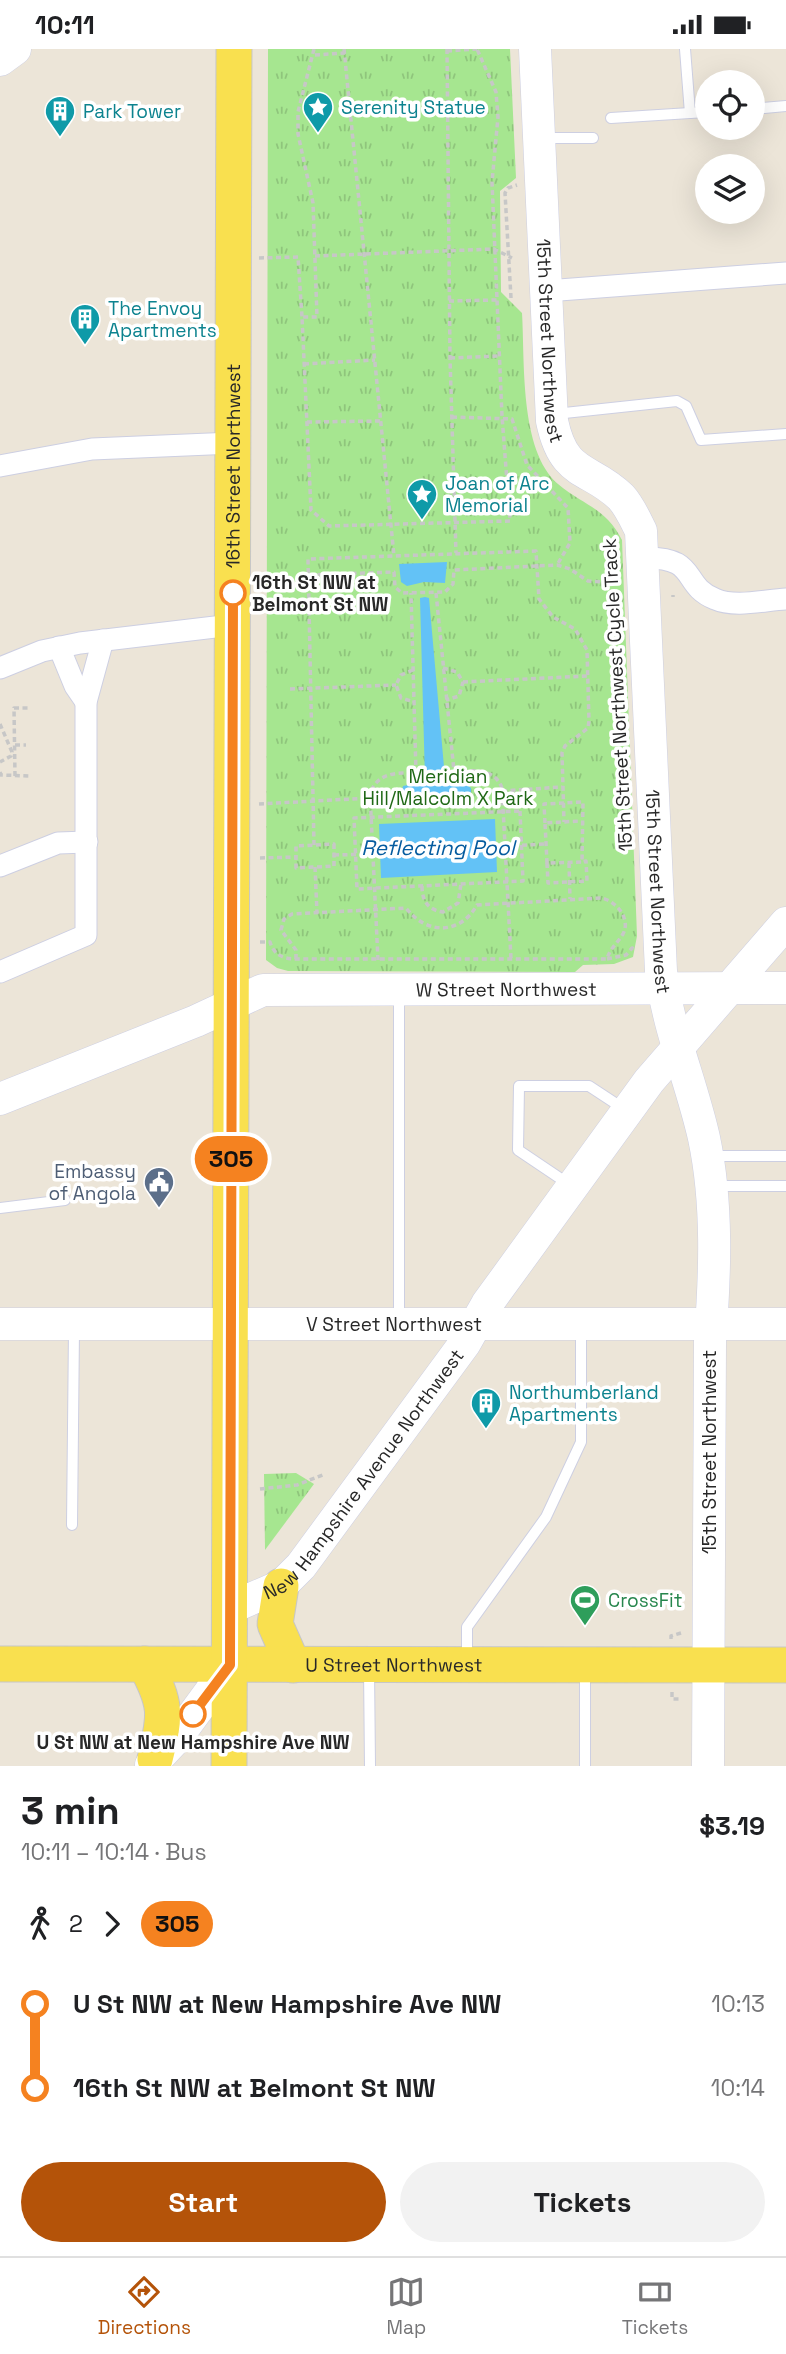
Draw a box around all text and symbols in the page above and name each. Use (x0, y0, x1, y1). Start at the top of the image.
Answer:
text: 10:11 (35, 8, 95, 42)
map controls (695, 70, 765, 224)
button: locate (695, 70, 765, 140)
place icon: Serenity Statue (301, 90, 335, 134)
building icon: Park Tower (43, 94, 77, 138)
place label: Serenity Statue (341, 95, 486, 120)
place label: Park Tower (83, 99, 181, 124)
button: layers (695, 154, 765, 224)
street label: 15th Street Northwest (531, 238, 569, 446)
place label: The Envoy Apartments (108, 296, 217, 343)
building icon: The Envoy Apartments (68, 302, 102, 346)
street label: 16th Street Northwest (220, 364, 246, 568)
place label: Joan of Arc Memorial (445, 471, 550, 518)
place icon: Joan of Arc Memorial (405, 477, 439, 521)
street label: 15th Street Northwest Cycle Track (597, 538, 638, 852)
place label: 16th St NW at Belmont St NW (252, 570, 388, 617)
marker: 16th St NW at Belmont St NW (220, 580, 246, 606)
park label: Meridian Hill/Malcolm X Park (363, 764, 533, 811)
street label: 15th Street Northwest (640, 789, 676, 996)
water label: Reflecting Pool (361, 834, 518, 861)
street label: W Street Northwest (416, 977, 597, 1002)
line badge: 305 (191, 1136, 271, 1182)
text: 305 (209, 1143, 253, 1174)
place label: Embassy of Angola (48, 1159, 136, 1206)
public building icon: Embassy of Angola (142, 1165, 176, 1209)
street label: V Street Northwest (306, 1312, 482, 1337)
street label: New Hampshire Avenue Northwest (259, 1344, 470, 1605)
street label: 15th Street Northwest (697, 1350, 722, 1554)
place label: Northumberland Apartments (509, 1380, 659, 1427)
building icon: Northumberland Apartments (469, 1386, 503, 1430)
sports icon: CrossFit (568, 1583, 602, 1627)
place label: CrossFit (608, 1588, 682, 1613)
street label: U Street Northwest (305, 1652, 483, 1678)
marker: U St NW at New Hampshire Ave NW (180, 1701, 206, 1727)
place label: U St NW at New Hampshire Ave NW (36, 1730, 350, 1755)
text: 3 min (21, 1787, 120, 1835)
text: $3.19 (699, 1809, 765, 1843)
text: 10:11 – 10:14 · Bus (21, 1837, 207, 1867)
icon: walk (21, 1905, 59, 1943)
icon: forward (93, 1905, 131, 1943)
text: 305 (155, 1908, 199, 1939)
text: 2 (69, 1909, 83, 1939)
text: U St NW at New Hampshire Ave NW (73, 1987, 501, 2021)
text: 10:13 (711, 1989, 765, 2019)
text: 16th St NW at Belmont St NW (73, 2071, 436, 2105)
text: 10:14 (711, 2073, 765, 2103)
button: Start (21, 2162, 386, 2242)
button: Tickets (400, 2162, 765, 2242)
tab: Directions (98, 2273, 191, 2340)
tab: Map (387, 2273, 426, 2340)
tab: Tickets (622, 2273, 688, 2340)

